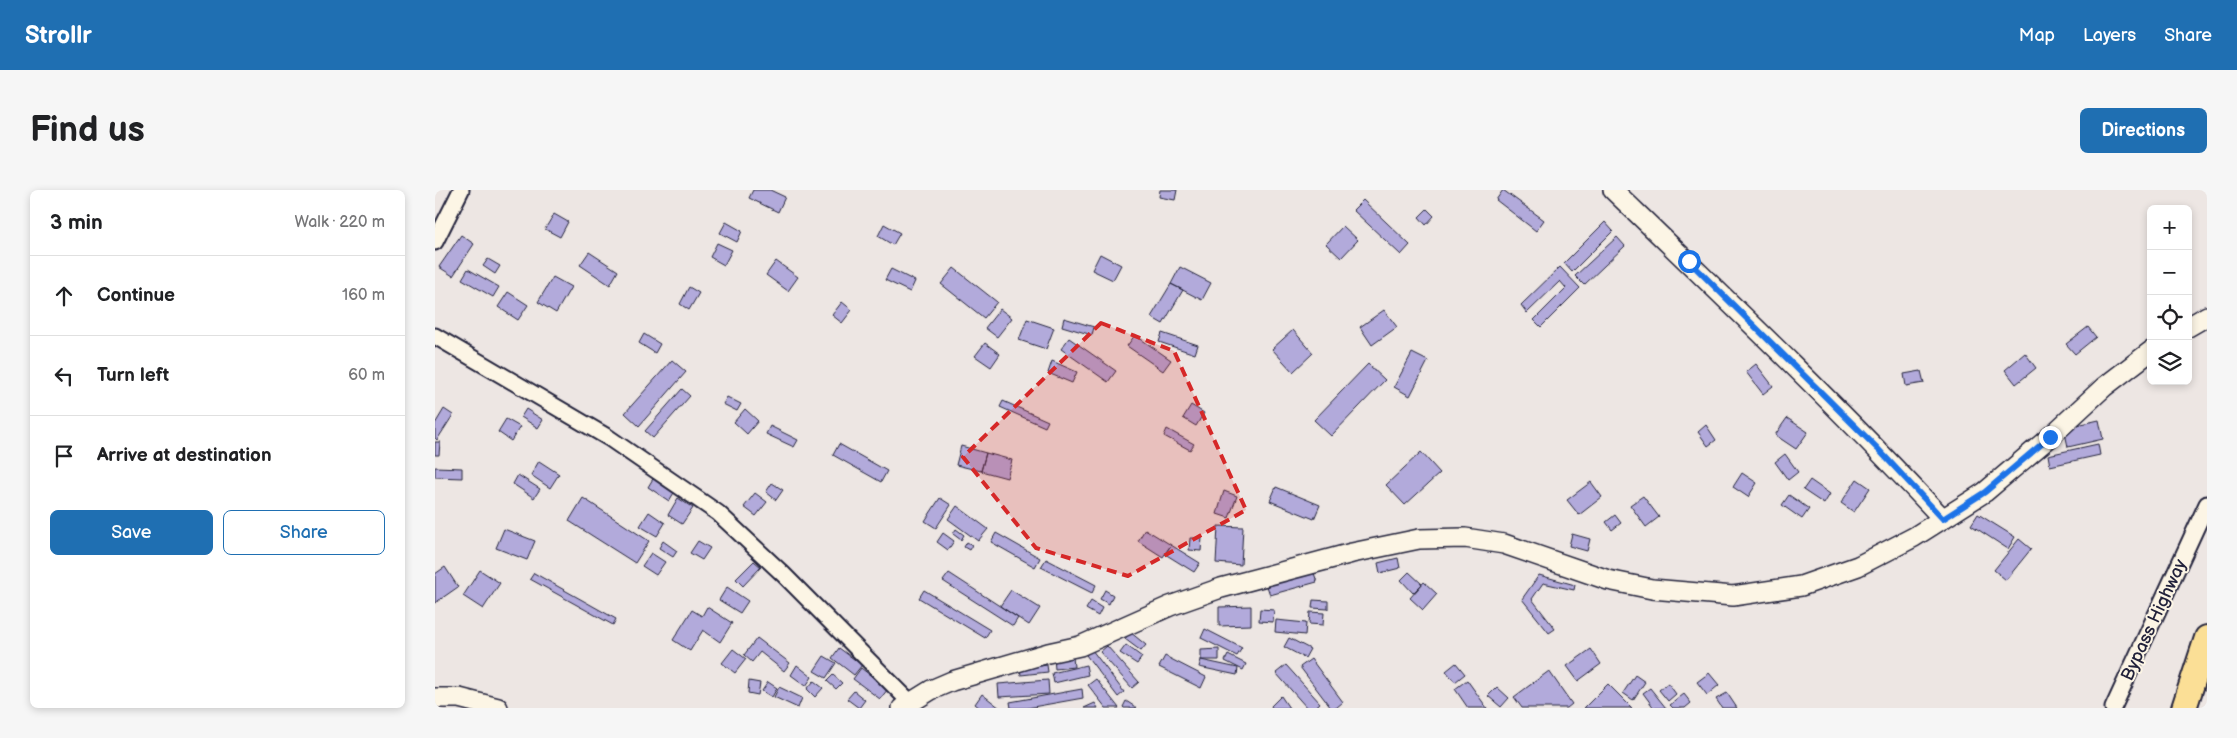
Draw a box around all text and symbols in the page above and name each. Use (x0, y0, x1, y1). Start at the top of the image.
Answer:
text: Strollr (25, 21, 92, 50)
text: Map (2019, 25, 2055, 46)
text: Layers (2083, 25, 2136, 46)
text: Share (2164, 25, 2212, 46)
button: Directions (2080, 108, 2207, 153)
text: Find us (30, 109, 145, 152)
map controls (2147, 205, 2192, 385)
button: + (2147, 205, 2192, 250)
text: 3 min (50, 210, 103, 235)
text: Walk · 220 m (295, 213, 385, 232)
route start (1678, 250, 1701, 273)
button: − (2147, 250, 2192, 295)
icon: ahead (50, 282, 78, 310)
text: Continue (97, 284, 175, 307)
text: 160 m (342, 286, 385, 305)
button: locate (2147, 295, 2192, 340)
button: layers (2147, 340, 2192, 385)
icon: left (50, 362, 78, 390)
text: Turn left (97, 364, 169, 387)
text: 60 m (348, 366, 385, 385)
route end (2039, 426, 2062, 449)
icon: arrive (50, 442, 78, 470)
text: Arrive at destination (97, 444, 272, 467)
button: Save (50, 510, 213, 555)
button: Share (223, 510, 385, 555)
street label: Bypass Highway (2117, 555, 2192, 684)

